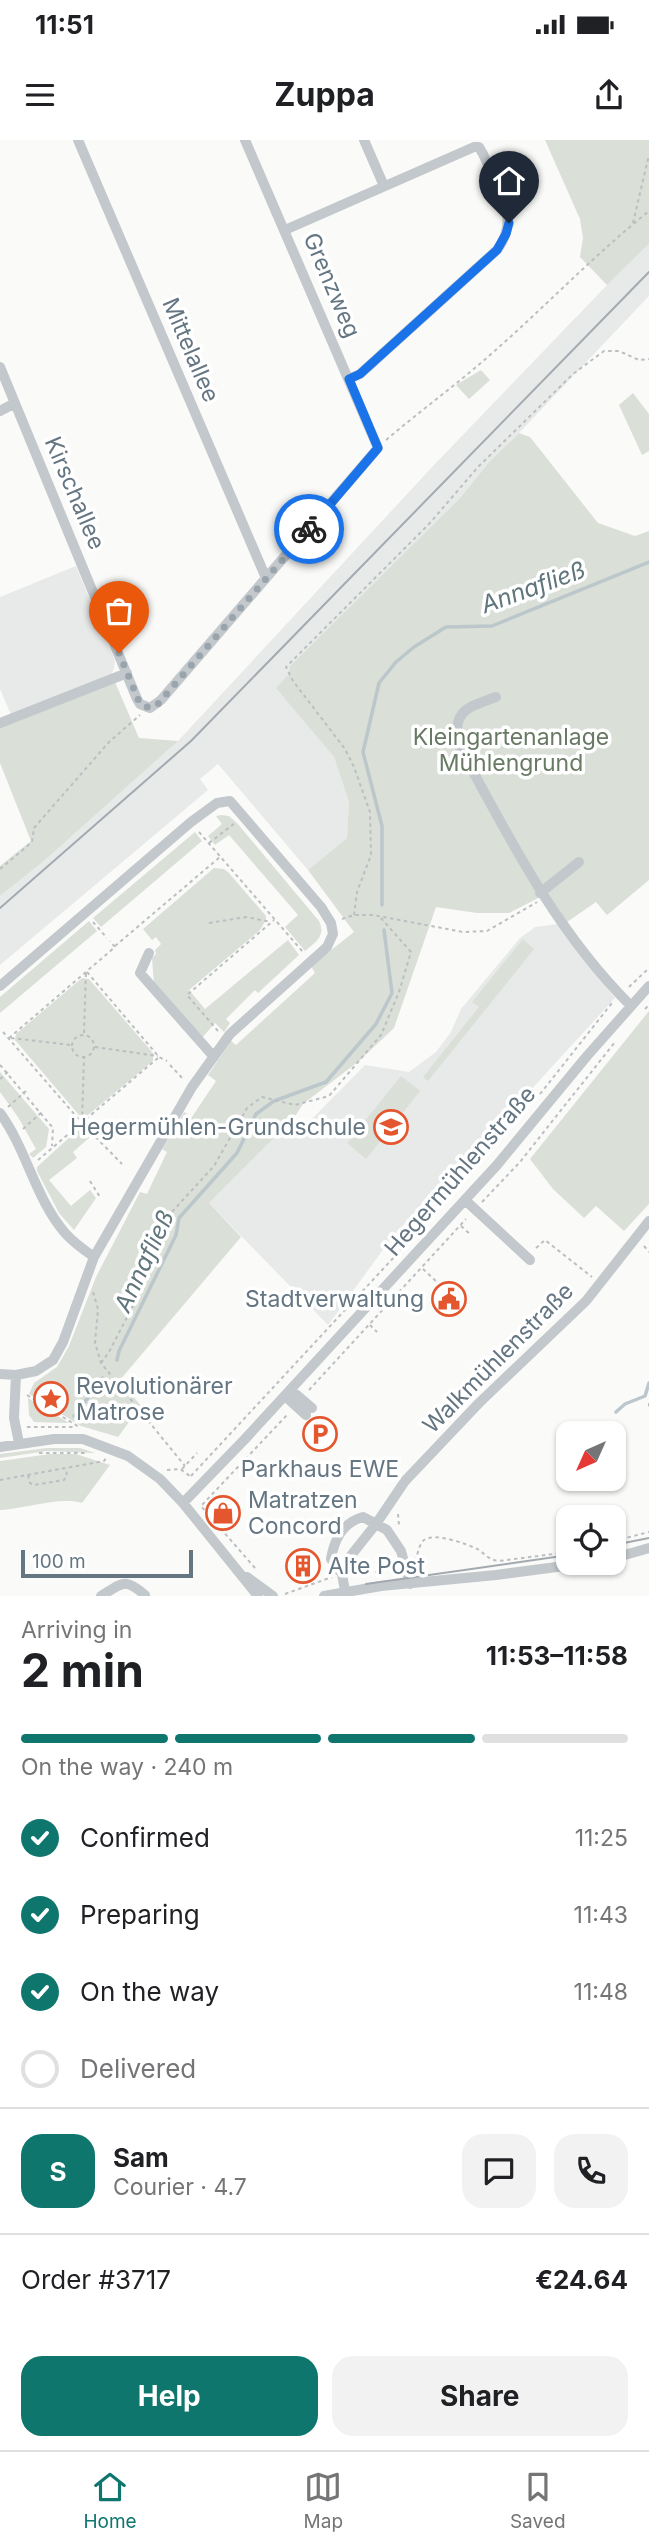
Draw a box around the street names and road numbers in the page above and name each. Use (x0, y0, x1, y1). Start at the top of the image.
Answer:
street label: Grenzweg (297, 228, 367, 342)
street label: Mittelallee (157, 294, 225, 406)
street label: Kirschallee (39, 432, 111, 554)
street label: Hegermühlenstraße (379, 1080, 541, 1262)
street label: Walkmühlenstraße (417, 1277, 579, 1439)

